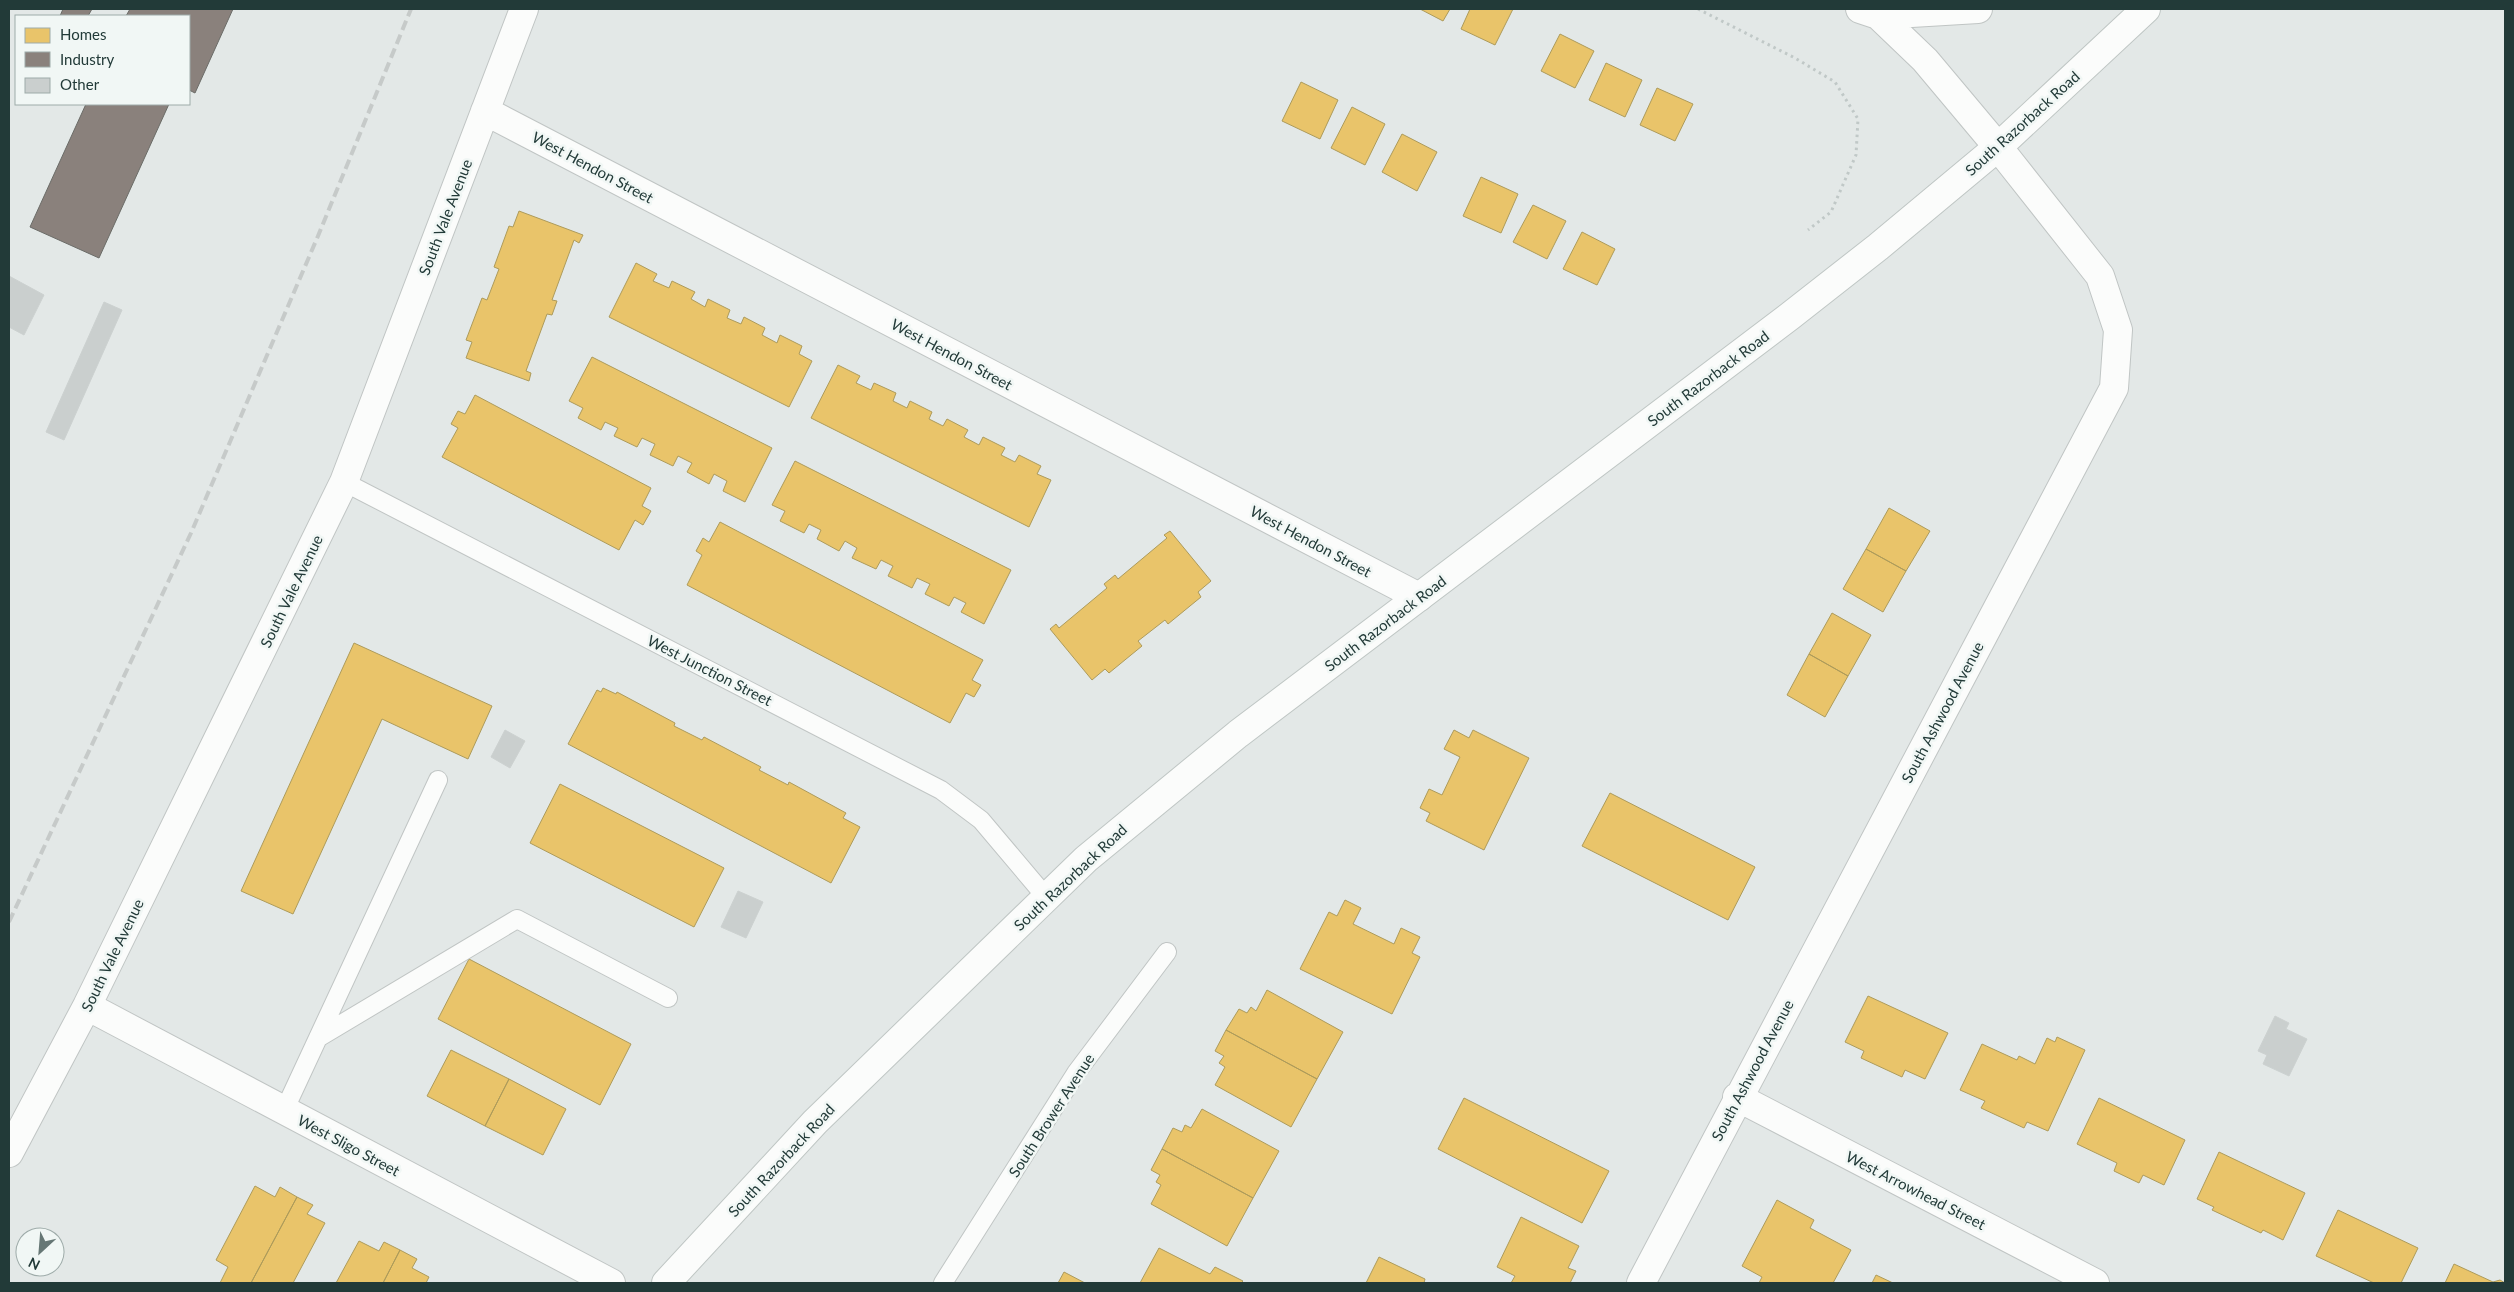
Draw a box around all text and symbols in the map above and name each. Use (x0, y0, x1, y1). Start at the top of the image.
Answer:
legend (15, 15, 190, 105)
text: Homes (60, 25, 106, 43)
text: Industry (60, 50, 115, 68)
street label: South Razorback Road (1961, 67, 2083, 179)
text: Other (60, 75, 100, 93)
street label: West Hendon Street (529, 127, 657, 207)
street label: South Vale Avenue (415, 156, 475, 278)
street label: West Hendon Street (888, 314, 1016, 394)
street label: South Razorback Road (1644, 326, 1772, 430)
street label: West Hendon Street (1247, 501, 1375, 581)
street label: South Vale Avenue (256, 532, 326, 650)
street label: South Razorback Road (1321, 571, 1449, 675)
street label: West Junction Street (645, 631, 776, 709)
street label: South Ashwood Avenue (1897, 638, 1987, 786)
street label: South Razorback Road (1010, 820, 1130, 934)
street label: South Vale Avenue (77, 896, 147, 1014)
street label: South Ashwood Avenue (1707, 996, 1797, 1144)
street label: South Brower Avenue (1004, 1050, 1098, 1180)
street label: South Razorback Road (724, 1100, 838, 1220)
street label: West Sligo Street (295, 1111, 404, 1180)
street label: West Arrowhead Street (1843, 1147, 1989, 1233)
north arrow (15, 1227, 65, 1277)
text: N (26, 1254, 43, 1274)

